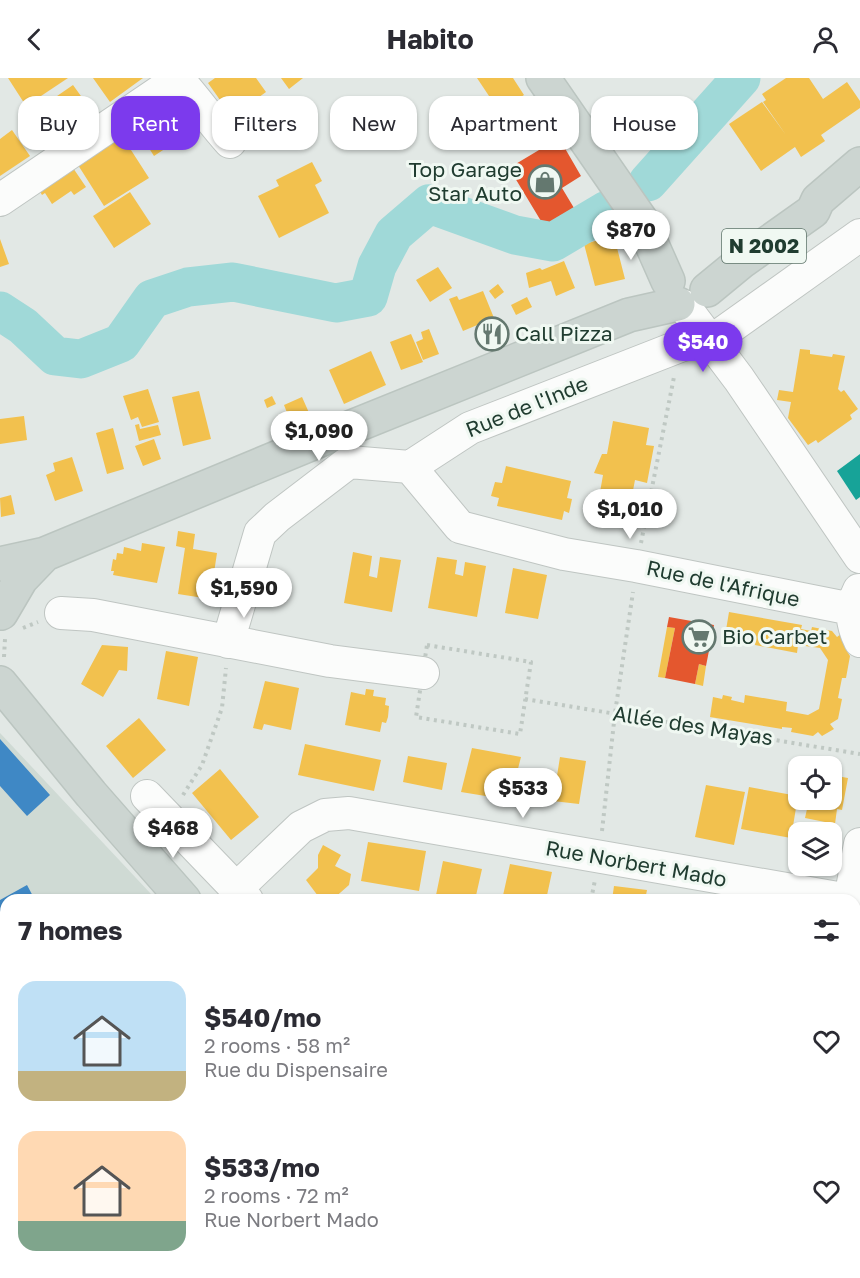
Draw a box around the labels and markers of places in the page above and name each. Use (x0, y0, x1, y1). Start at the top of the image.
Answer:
place label: Top Garage Star Auto (408, 156, 522, 206)
shop icon: Top Garage Star Auto (527, 164, 563, 200)
pin: $870 (595, 210, 667, 261)
restaurant icon: Call Pizza (474, 316, 510, 352)
place label: Call Pizza (515, 320, 613, 346)
pin: $540 (667, 322, 739, 373)
pin: $1,090 (270, 411, 368, 462)
pin: $1,010 (581, 489, 679, 540)
pin: $1,590 (195, 568, 293, 619)
supermarket icon: Bio Carbet (681, 619, 717, 655)
place label: Bio Carbet (722, 623, 827, 649)
pin: $533 (487, 768, 559, 819)
pin: $468 (137, 808, 209, 859)

